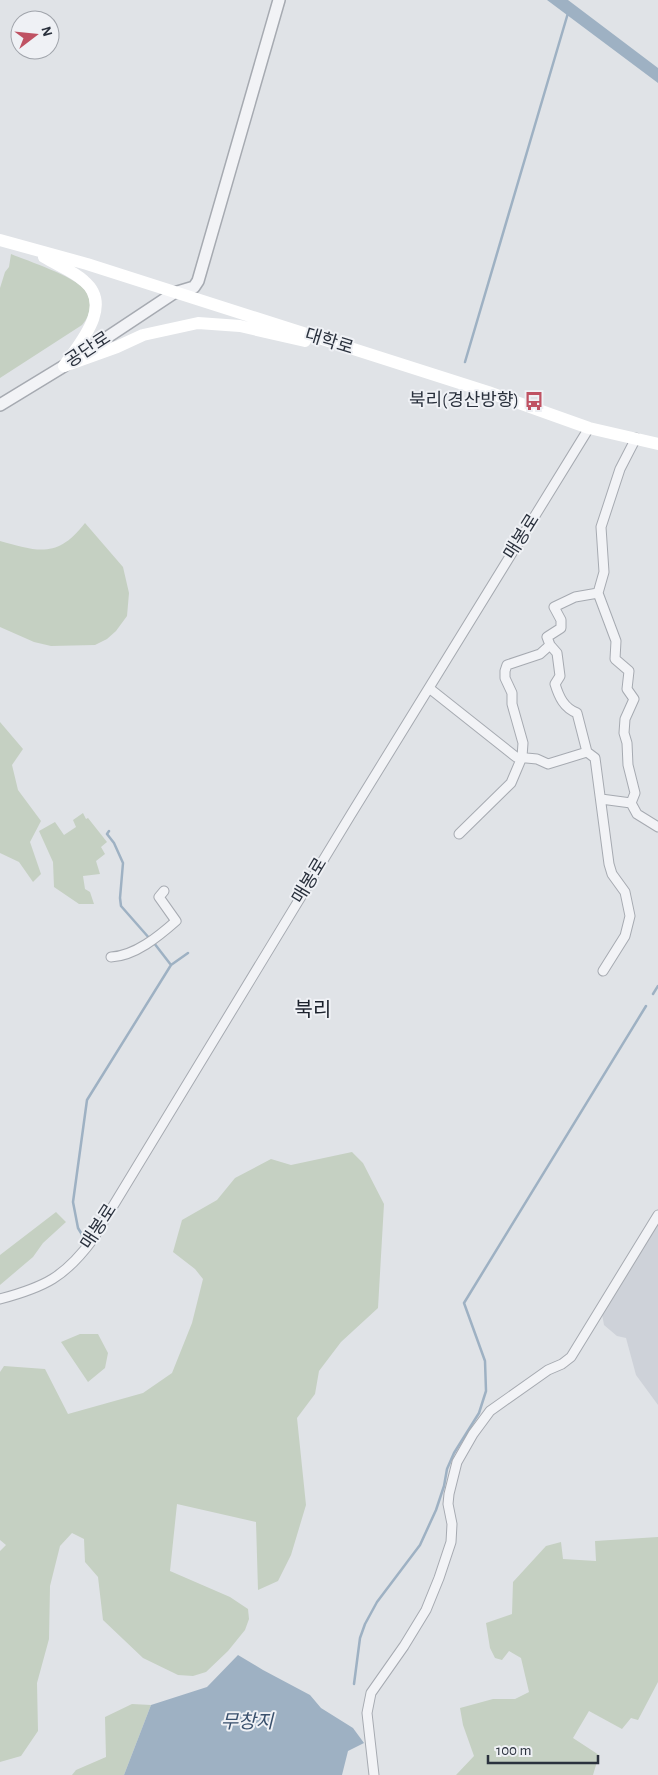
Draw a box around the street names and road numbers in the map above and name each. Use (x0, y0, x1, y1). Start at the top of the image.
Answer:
street label: 대학로 (303, 325, 356, 358)
street label: 공단로 (62, 328, 114, 371)
street label: 매봉로 (500, 511, 543, 563)
street label: 매봉로 (289, 855, 331, 907)
street label: 매봉로 (77, 1201, 120, 1253)

